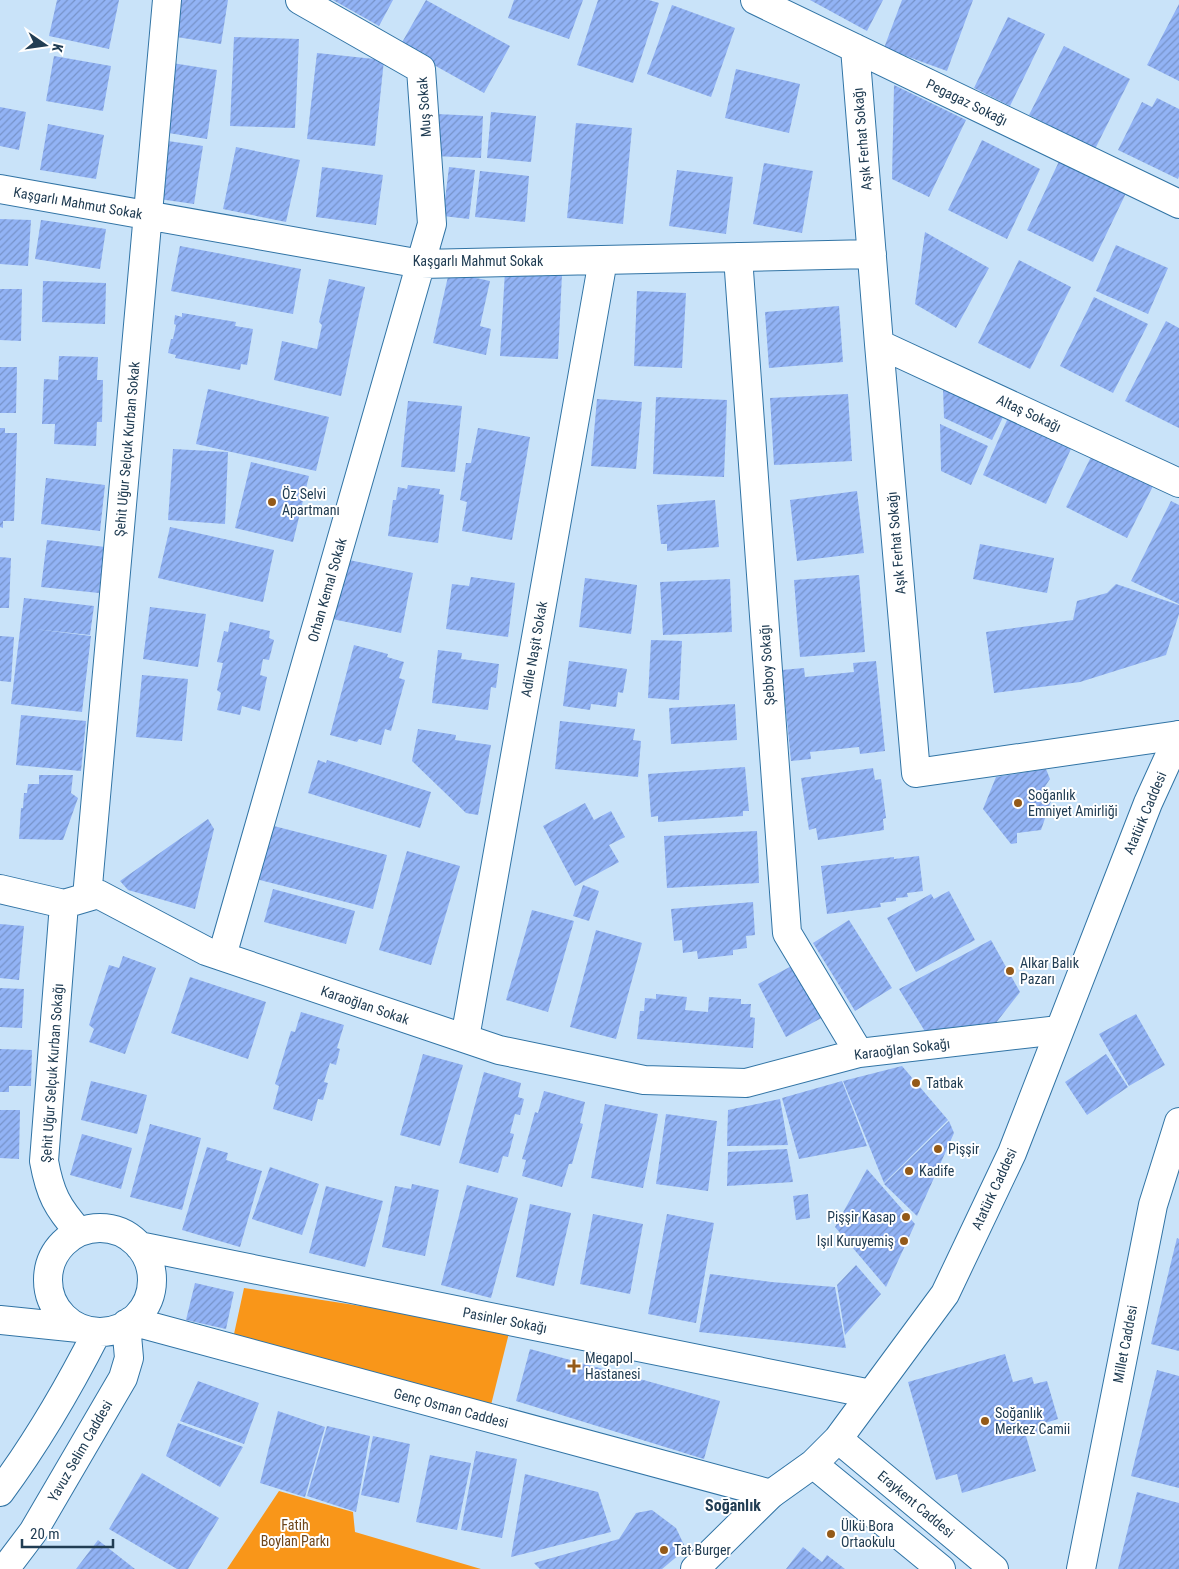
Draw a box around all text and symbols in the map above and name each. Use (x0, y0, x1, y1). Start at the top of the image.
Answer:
north arrow (20, 20, 70, 70)
text: K (49, 42, 66, 54)
street label: Pegagaz Sokağı (924, 75, 1010, 129)
street label: Muş Sokak (414, 76, 434, 138)
street label: Aşık Ferhat Sokağı (850, 87, 874, 191)
street label: Kaşgarlı Mahmut Sokak (12, 184, 144, 222)
street label: Kaşgarlı Mahmut Sokak (413, 253, 544, 269)
street label: Şehit Uğur Selçuk Kurban Sokak (111, 360, 143, 537)
street label: Altaş Sokağı (994, 391, 1064, 435)
place label: Öz Selvi Apartmanı (282, 486, 340, 518)
street label: Aşık Ferhat Sokağı (884, 491, 908, 595)
marker: Öz Selvi Apartmanı (266, 496, 278, 508)
street label: Orhan Kemal Sokak (305, 535, 350, 644)
street label: Adile Naşit Sokak (518, 599, 550, 698)
street label: Şebboy Sokağı (756, 624, 778, 706)
street label: Atatürk Caddesi (1120, 769, 1170, 857)
place label: Soğanlık Emniyet Amirliği (1028, 787, 1118, 819)
marker: Soğanlık Emniyet Amirliği (1012, 797, 1024, 809)
place label: Alkar Balık Pazarı (1020, 955, 1080, 987)
marker: Alkar Balık Pazarı (1004, 965, 1016, 977)
street label: Karaoğlan Sokak (319, 982, 412, 1028)
street label: Şehit Uğur Selçuk Kurban Sokağı (38, 983, 66, 1163)
street label: Karaoğlan Sokağı (853, 1035, 951, 1063)
place label: Tatbak (926, 1075, 964, 1091)
marker: Tatbak (910, 1077, 922, 1089)
place label: Pişşir (948, 1141, 979, 1157)
marker: Pişşir (932, 1143, 944, 1155)
street label: Atatürk Caddesi (968, 1146, 1020, 1232)
place label: Kadife (919, 1163, 955, 1179)
marker: Kadife (903, 1165, 915, 1177)
place label: Pişşir Kasap (827, 1209, 896, 1225)
marker: Pişşir Kasap (900, 1211, 912, 1223)
place label: Işıl Kuruyemiş (817, 1233, 894, 1249)
marker: Işıl Kuruyemiş (898, 1235, 910, 1247)
street label: Pasinler Sokağı (461, 1304, 549, 1336)
street label: Millet Caddesi (1110, 1304, 1140, 1384)
place label: Megapol Hastanesi (585, 1350, 641, 1382)
marker: Megapol Hastanesi (567, 1359, 581, 1373)
street label: Genç Osman Caddesi (392, 1385, 510, 1431)
street label: Yavuz Selim Caddesi (45, 1398, 115, 1504)
place label: Soğanlık Merkez Camii (995, 1405, 1070, 1437)
marker: Soğanlık Merkez Camii (979, 1415, 991, 1427)
street label: Eraykent Caddesi (874, 1467, 958, 1541)
district label: Soğanlık (705, 1496, 761, 1515)
scale bar (22, 1516, 114, 1548)
park label: Fatih Boylan Parkı (261, 1517, 329, 1549)
place label: Ülkü Bora Ortaokulu (841, 1518, 895, 1550)
text: 20 m (30, 1525, 60, 1543)
marker: Ülkü Bora Ortaokulu (825, 1528, 837, 1540)
place label: Tat Burger (674, 1542, 731, 1558)
marker: Tat Burger (658, 1544, 670, 1556)

